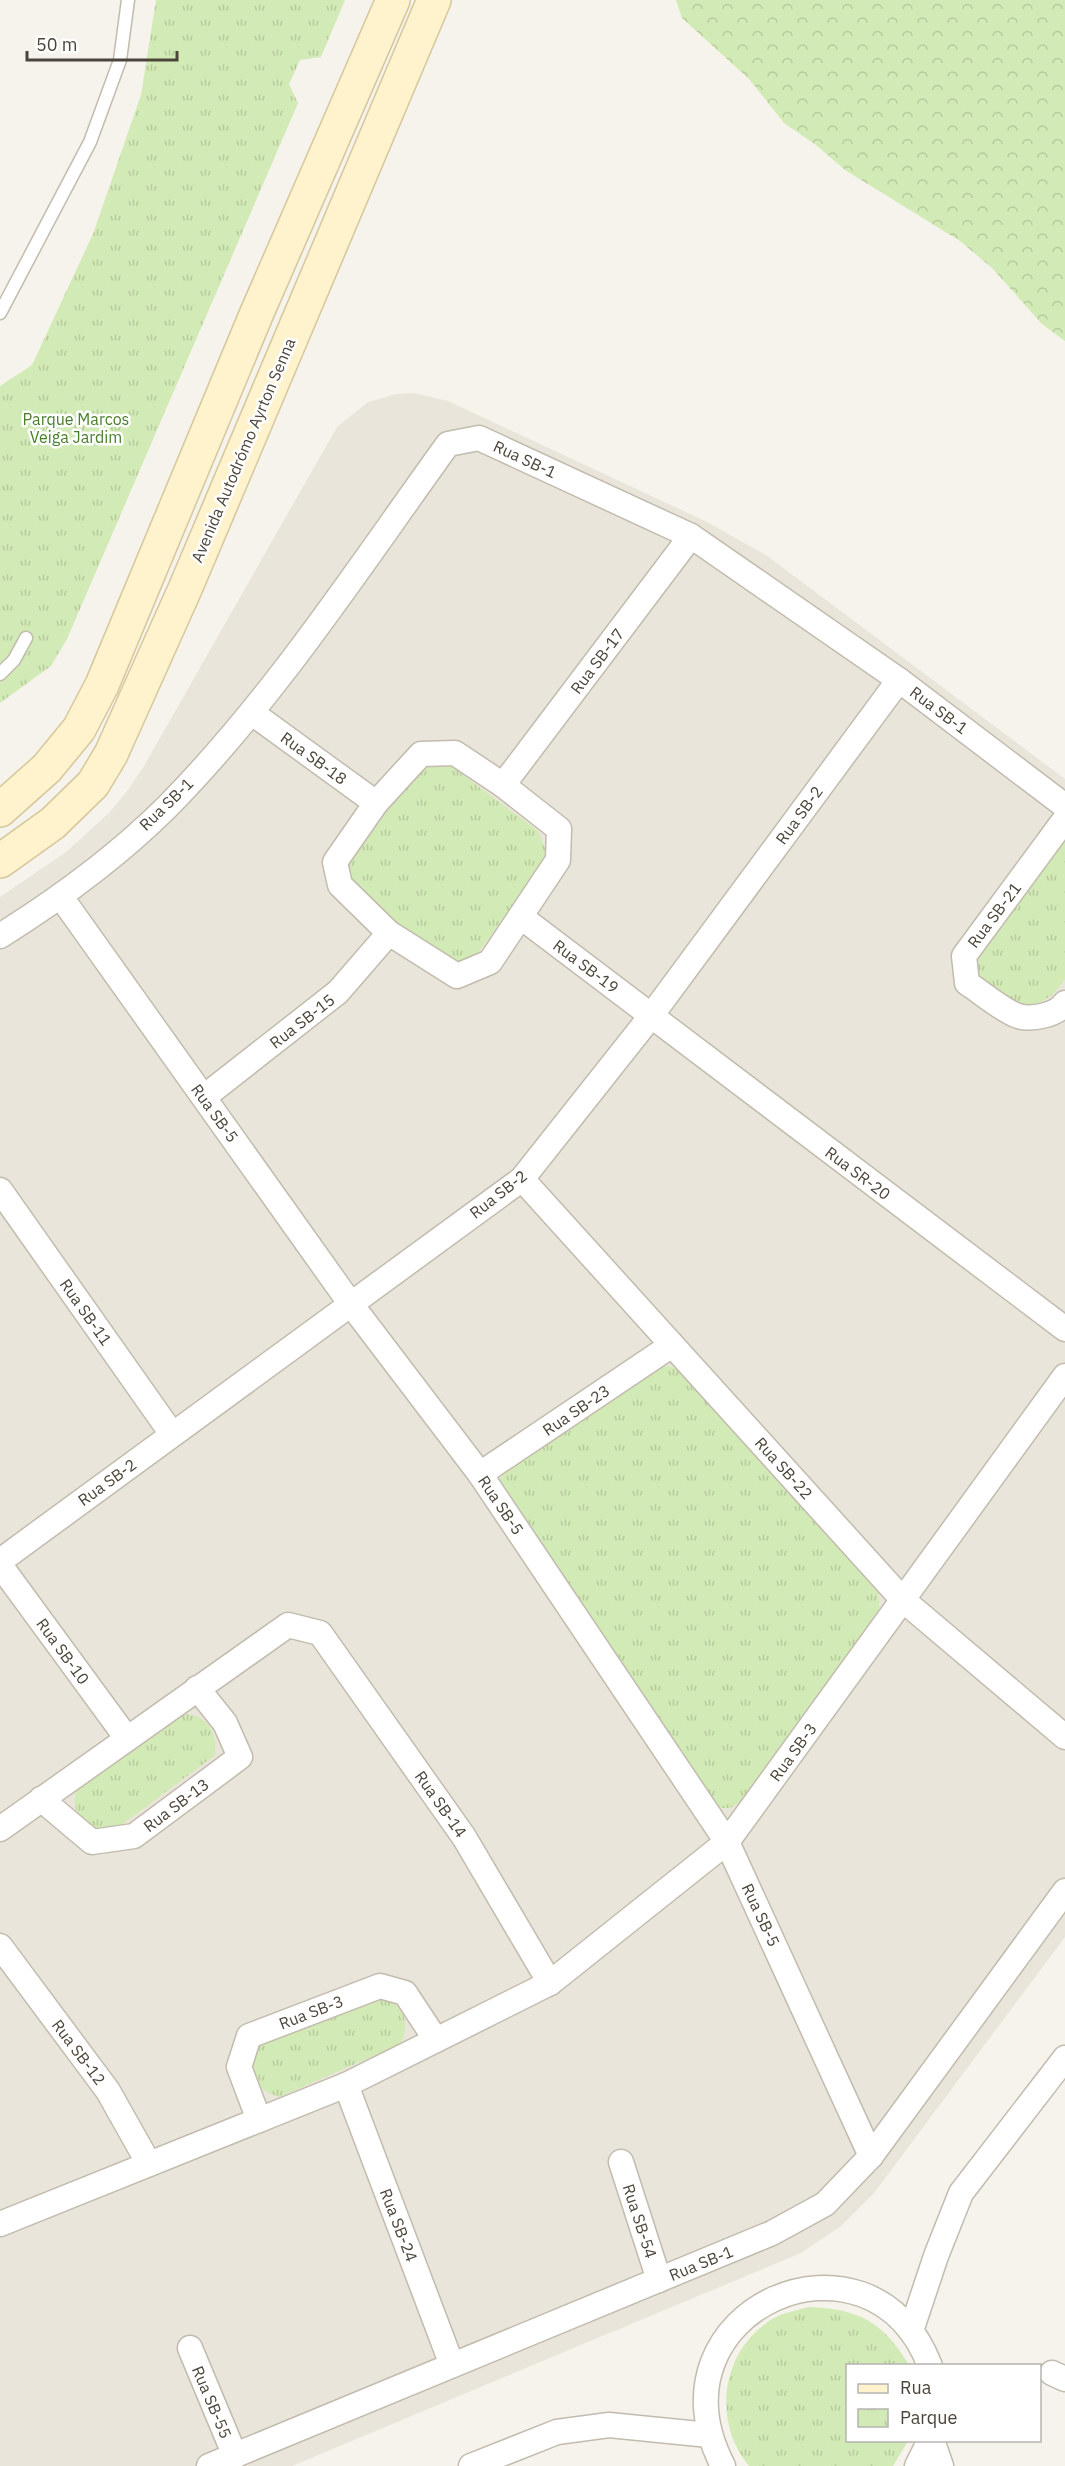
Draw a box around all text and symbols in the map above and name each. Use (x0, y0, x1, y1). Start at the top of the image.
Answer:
scale bar (27, 24, 177, 62)
text: 50 m (36, 33, 78, 56)
street label: Avenida Autodrómo Ayrton Senna (187, 334, 300, 565)
park label: Parque Marcos Veiga Jardim (23, 409, 129, 447)
street label: Rua SB-1 (490, 436, 560, 482)
street label: Rua SB-17 (566, 624, 628, 698)
street label: Rua SB-1 (906, 682, 972, 738)
street label: Rua SB-18 (277, 727, 351, 789)
street label: Rua SB-1 (135, 773, 197, 835)
street label: Rua SB-2 (771, 782, 827, 848)
street label: Rua SB-21 (963, 878, 1025, 952)
street label: Rua SB-19 (549, 935, 623, 997)
street label: Rua SB-15 (266, 989, 338, 1053)
street label: Rua SB-5 (187, 1080, 243, 1146)
street label: Rua SR-20 (821, 1142, 895, 1204)
street label: Rua SB-2 (465, 1165, 531, 1223)
street label: Rua SB-11 (56, 1275, 116, 1349)
street label: Rua SB-23 (538, 1380, 614, 1440)
street label: Rua SB-22 (751, 1433, 817, 1503)
street label: Rua SB-2 (74, 1454, 140, 1510)
street label: Rua SB-5 (474, 1471, 528, 1539)
street label: Rua SB-10 (32, 1614, 94, 1688)
street label: Rua SB-3 (765, 1719, 821, 1785)
street label: Rua SB-14 (411, 1767, 471, 1841)
street label: Rua SB-13 (139, 1774, 213, 1836)
street label: Rua SB-5 (738, 1880, 784, 1950)
street label: Rua SB-3 (276, 1991, 346, 2033)
street label: Rua SB-12 (48, 2015, 110, 2089)
street label: Rua SB-54 (619, 2181, 661, 2261)
street label: Rua SB-24 (376, 2185, 422, 2265)
street label: Rua SB-1 (666, 2241, 736, 2285)
street label: Rua SB-55 (188, 2363, 236, 2441)
legend (846, 2364, 1041, 2442)
text: Rua (900, 2376, 932, 2399)
text: Parque (900, 2406, 958, 2429)

